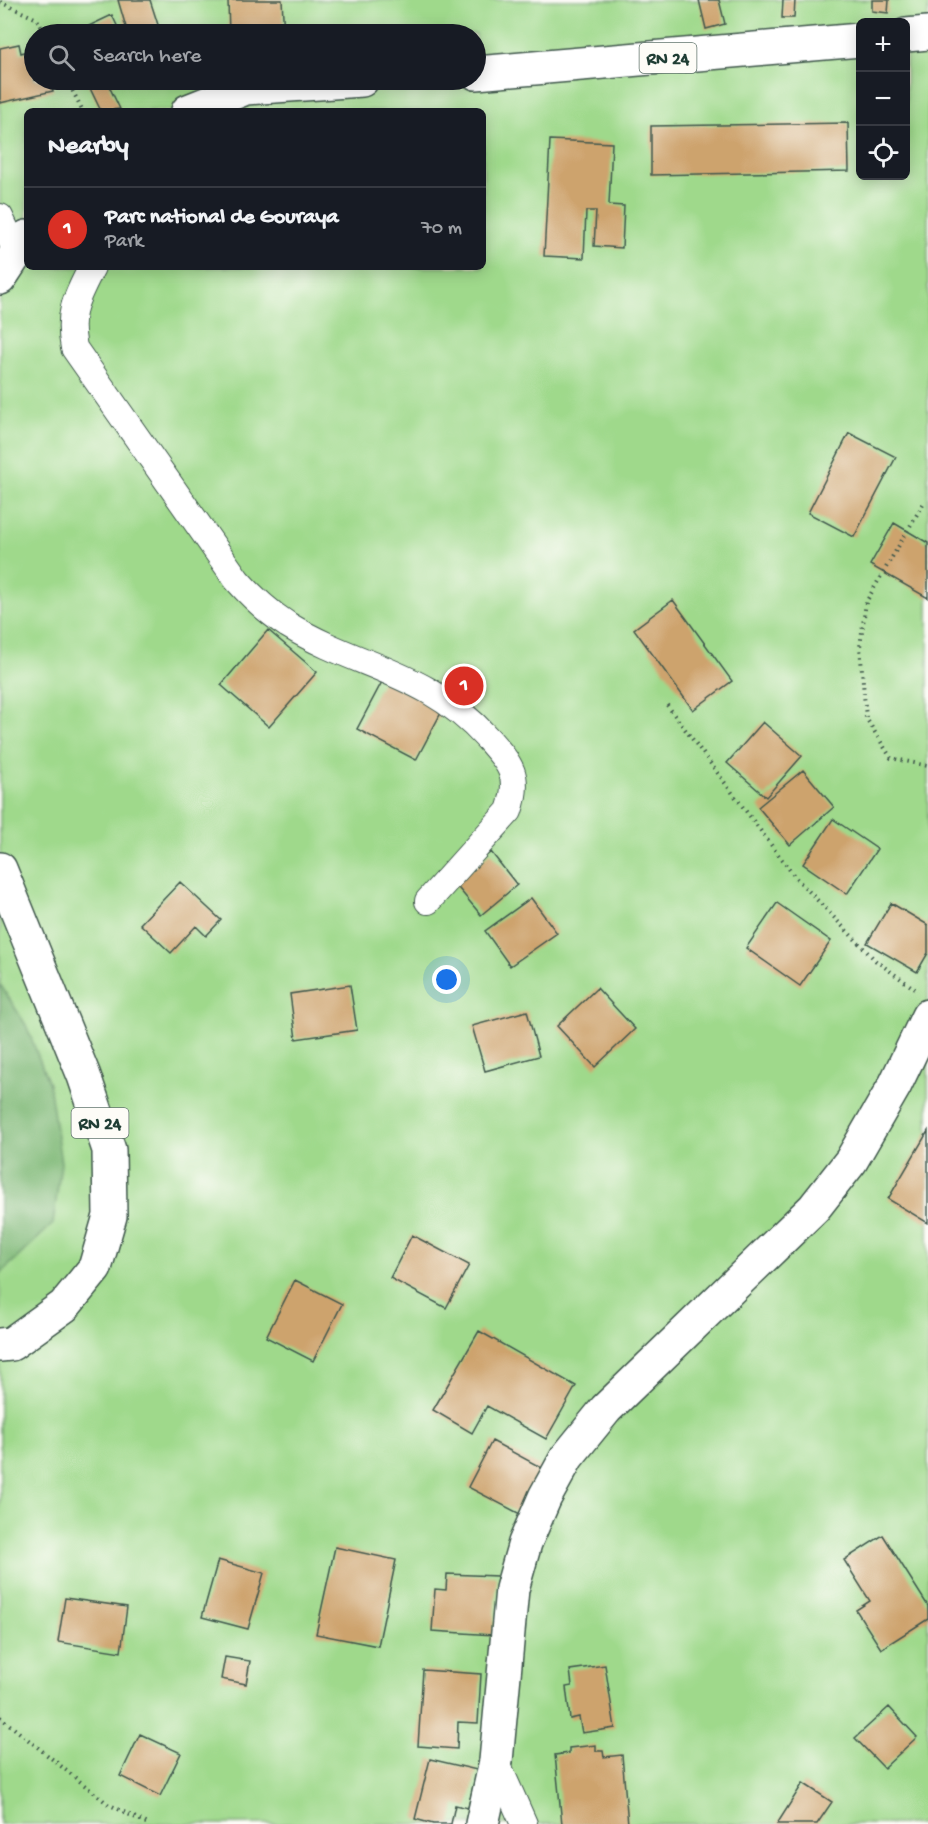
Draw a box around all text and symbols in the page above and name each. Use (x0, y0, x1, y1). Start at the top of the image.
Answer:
map controls (856, 18, 910, 180)
button: + (856, 18, 910, 72)
search box (24, 24, 486, 90)
icon: search (45, 41, 78, 74)
road number: RN 24 (640, 43, 696, 73)
text: Search here (93, 44, 201, 70)
button: − (856, 72, 910, 126)
button: locate (856, 126, 910, 180)
text: Nearby (48, 132, 129, 163)
text: Parc national de Gouraya (105, 205, 339, 231)
text: 1 (63, 218, 72, 241)
text: 70 m (421, 218, 462, 241)
text: Park (105, 231, 143, 254)
pin: 1 (444, 664, 484, 708)
your location (432, 965, 461, 994)
road number: RN 24 (72, 1108, 128, 1138)

